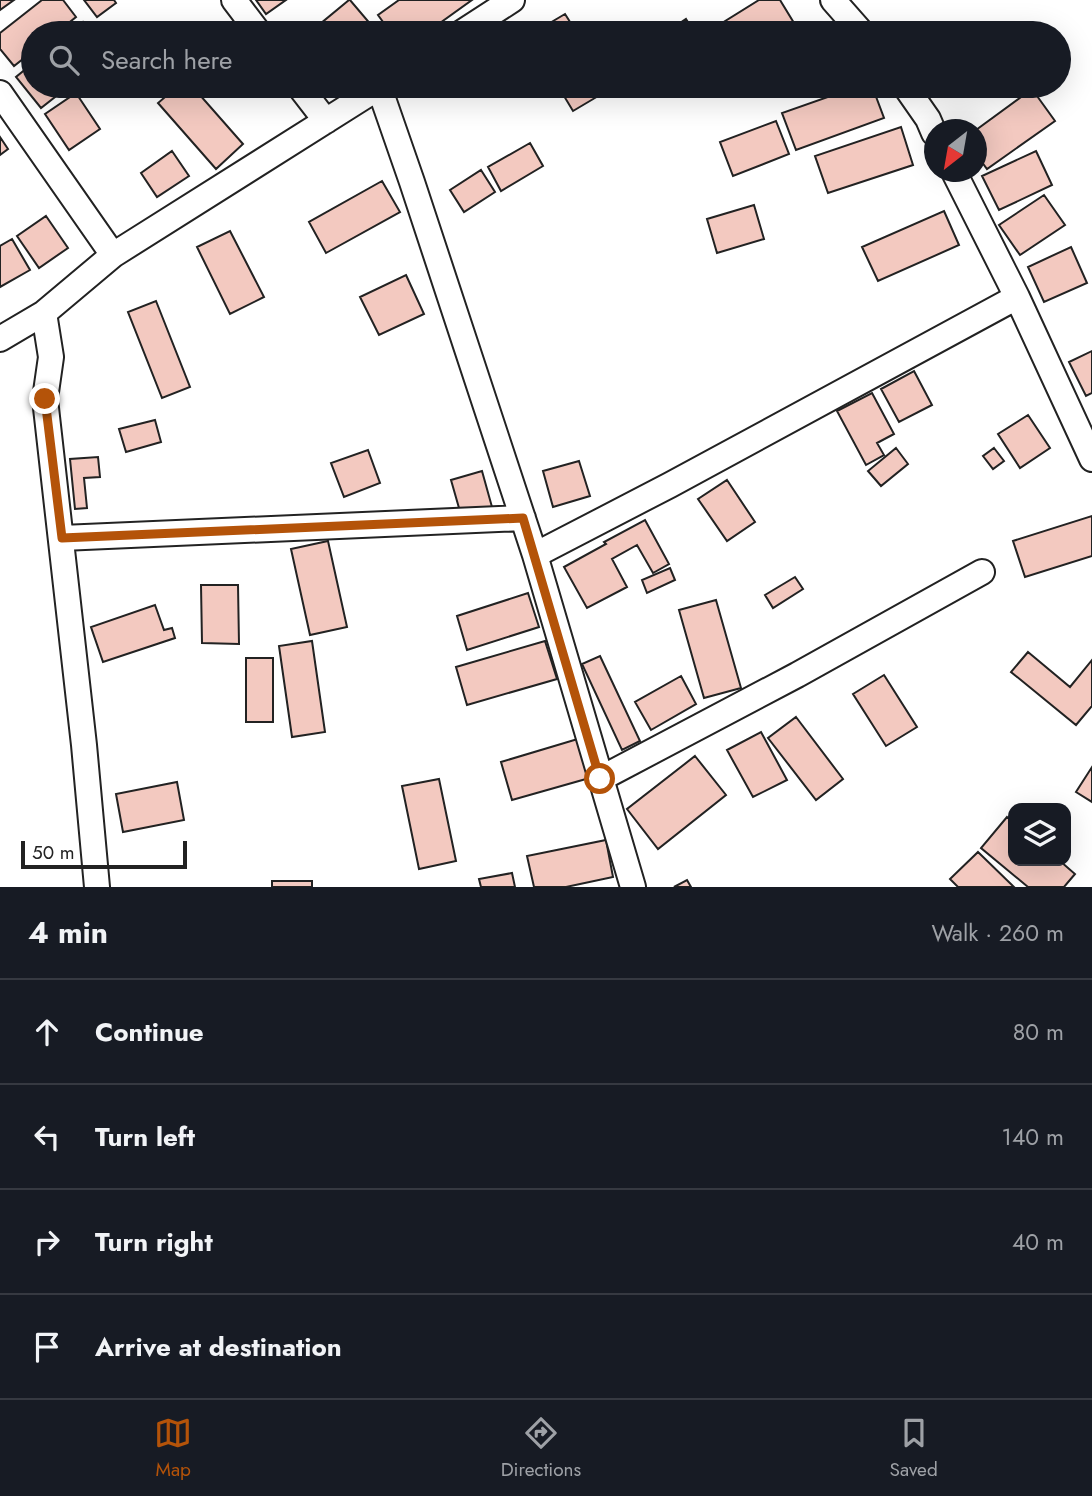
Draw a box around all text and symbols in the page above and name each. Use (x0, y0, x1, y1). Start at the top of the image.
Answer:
search box (21, 21, 1071, 98)
icon: search (45, 41, 83, 79)
text: Search here (101, 41, 233, 79)
north arrow (924, 119, 987, 182)
route end (29, 383, 60, 414)
route start (584, 763, 615, 794)
map controls (1008, 803, 1071, 866)
button: layers (1008, 803, 1071, 866)
scale bar (21, 838, 187, 870)
text: 50 m (32, 839, 75, 866)
text: 4 min (28, 911, 108, 954)
text: Walk · 260 m (931, 916, 1064, 950)
icon: ahead (28, 1013, 66, 1051)
text: Continue (95, 1013, 204, 1051)
text: 80 m (1013, 1015, 1064, 1049)
icon: left (28, 1118, 66, 1156)
text: Turn left (95, 1118, 195, 1156)
text: 140 m (1002, 1120, 1064, 1154)
icon: right (28, 1223, 66, 1261)
text: Turn right (95, 1223, 213, 1261)
text: 40 m (1012, 1225, 1064, 1259)
icon: arrive (28, 1328, 66, 1366)
text: Arrive at destination (95, 1328, 342, 1366)
tab: Map (154, 1414, 192, 1483)
tab: Directions (501, 1414, 581, 1483)
tab: Saved (890, 1414, 938, 1483)

